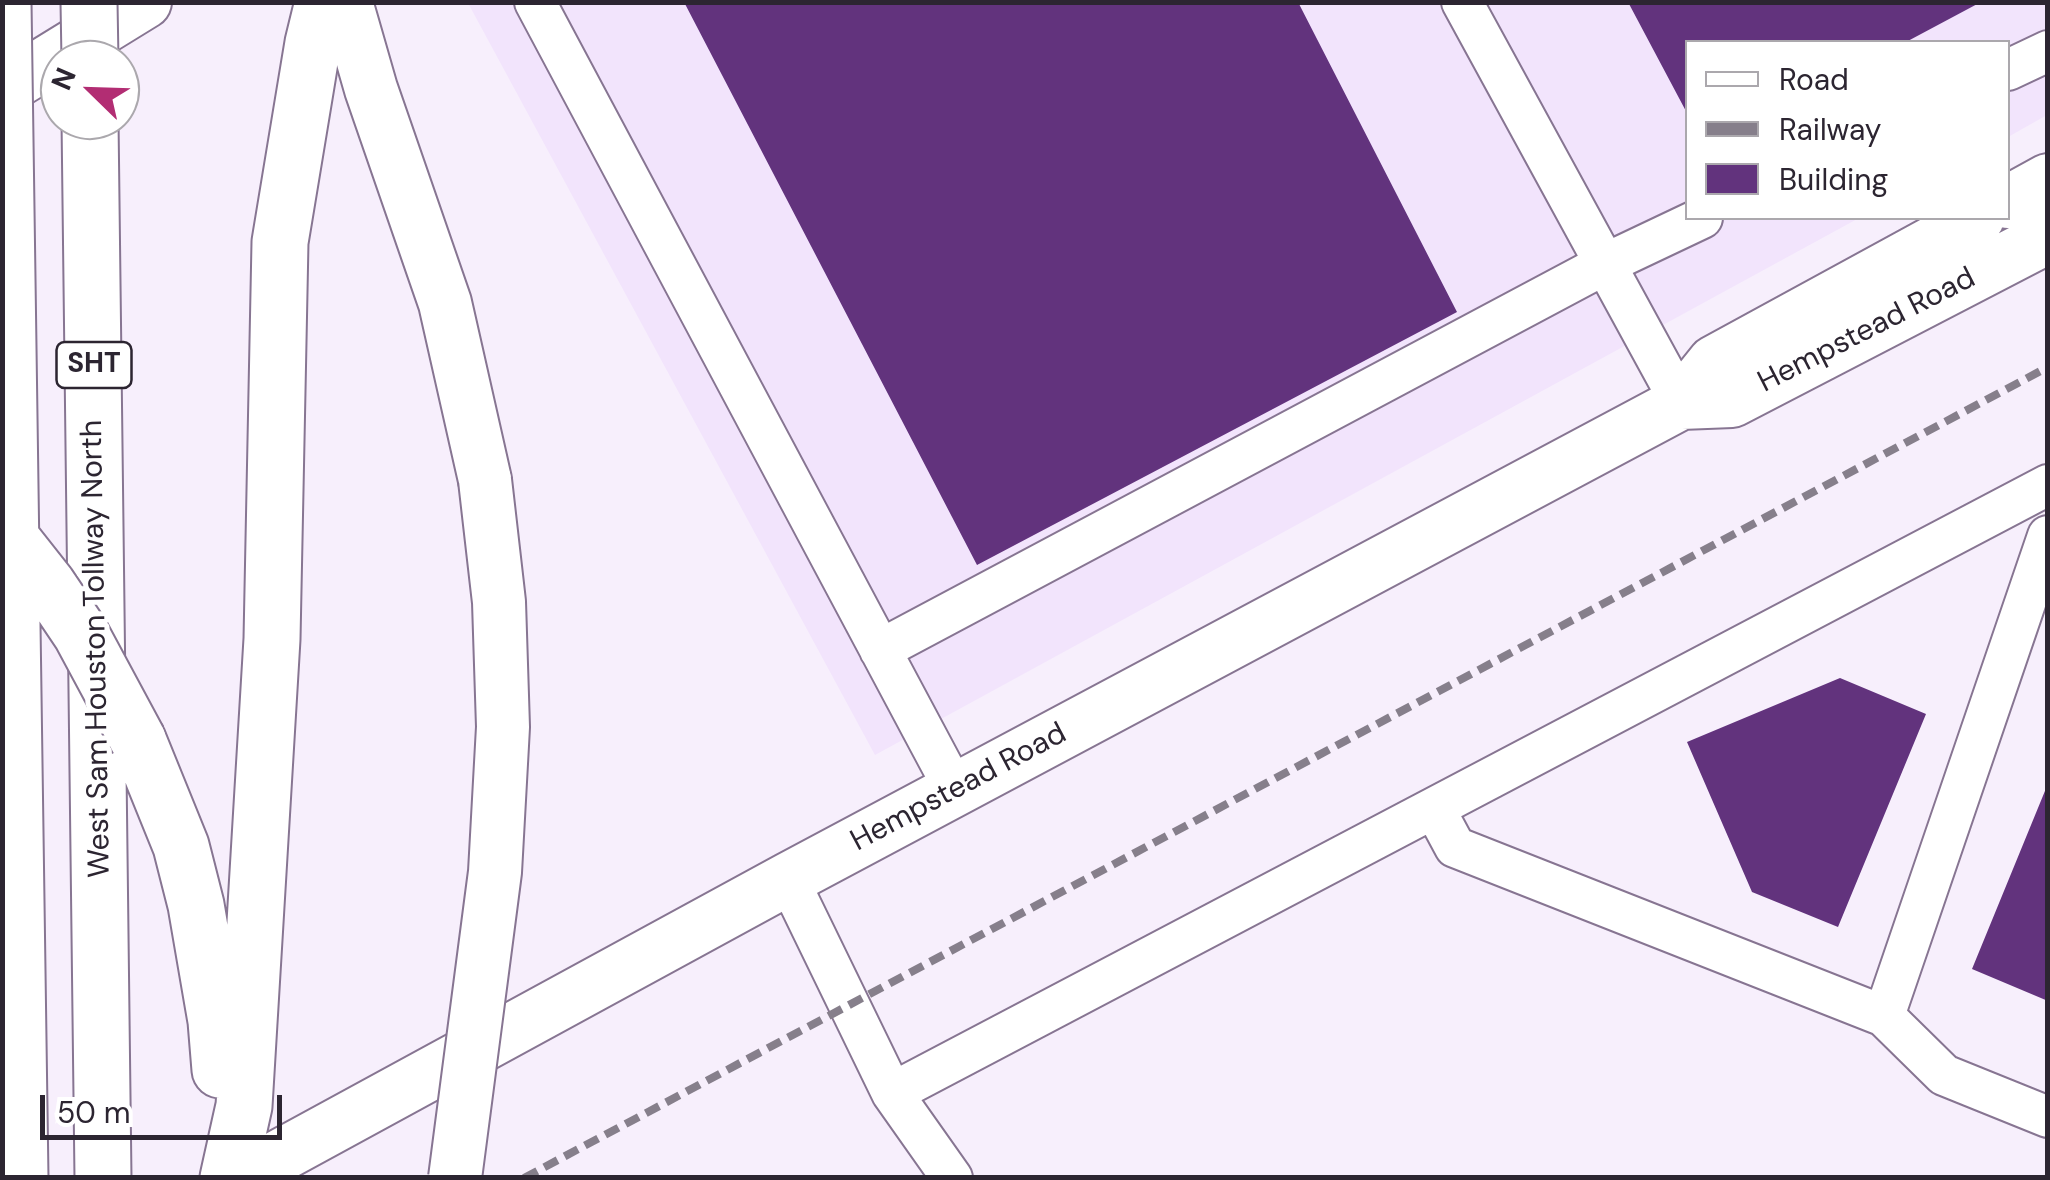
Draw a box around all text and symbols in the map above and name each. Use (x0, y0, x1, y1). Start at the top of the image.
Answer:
north arrow (40, 40, 140, 140)
legend (1685, 40, 2010, 220)
text: Road (1779, 60, 1849, 99)
text: N (43, 62, 85, 95)
text: Railway (1779, 110, 1882, 149)
text: Building (1779, 160, 1888, 199)
street label: Hempstead Road (1752, 261, 1982, 401)
road number: SHT (56, 342, 132, 388)
street label: West Sam Houston Tollway North (75, 420, 119, 878)
street label: Hempstead Road (845, 716, 1073, 860)
scale bar (45, 1075, 288, 1137)
text: 50 m (57, 1093, 131, 1132)

